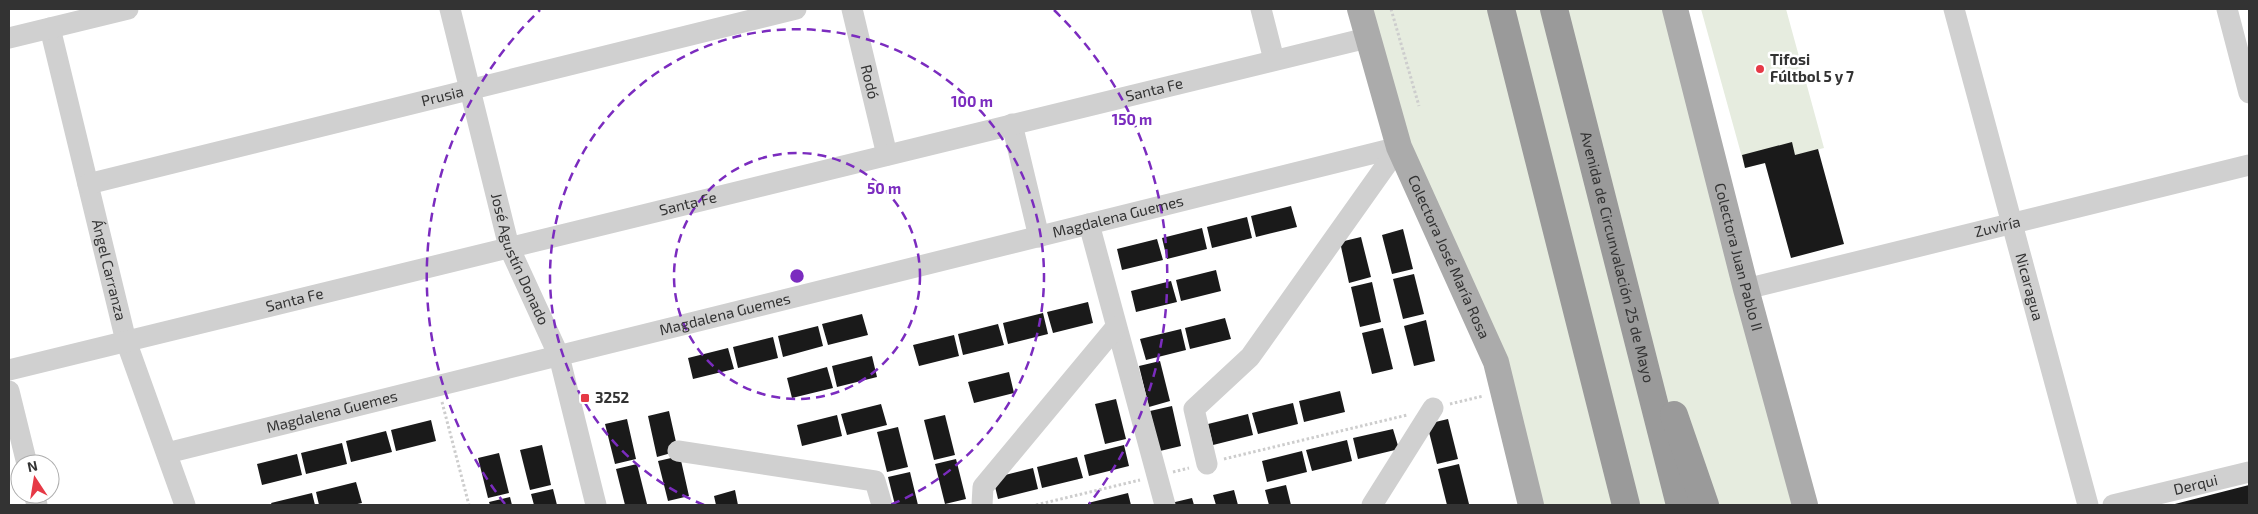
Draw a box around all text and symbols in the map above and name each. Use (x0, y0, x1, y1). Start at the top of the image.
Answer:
place label: Tifosi Fúltbol 5 y 7 (1770, 50, 1854, 86)
street label: Rodó (858, 63, 883, 101)
marker: Tifosi Fúltbol 5 y 7 (1754, 63, 1766, 75)
street label: Santa Fe (1123, 73, 1185, 105)
street label: Prusia (419, 82, 465, 109)
text: 100 m (951, 92, 993, 110)
text: 150 m (1112, 110, 1152, 128)
street label: Avenida de Circunvalación 25 de Mayo (1577, 129, 1659, 384)
street label: Colectora José María Rosa (1405, 172, 1494, 341)
text: 50 m (867, 179, 901, 197)
street label: Colectora Juan Pablo II (1711, 181, 1767, 333)
street label: Santa Fe (657, 187, 718, 219)
street label: José Agustín Donado (488, 191, 554, 328)
street label: Magdalena Guemes (1051, 191, 1185, 241)
street label: Zuviría (1972, 212, 2022, 240)
street label: Ángel Carranza (89, 217, 131, 322)
street label: Nicaragua (2012, 251, 2048, 323)
centre of rings (788, 267, 806, 285)
street label: Santa Fe (264, 284, 325, 315)
street label: Magdalena Guemes (657, 289, 792, 338)
street label: Magdalena Guemes (264, 386, 399, 436)
place label: 3252 (595, 388, 630, 406)
marker: 3252 (579, 392, 591, 404)
north arrow (10, 454, 60, 504)
text: N (25, 456, 39, 475)
street label: Derqui (2172, 470, 2219, 498)

